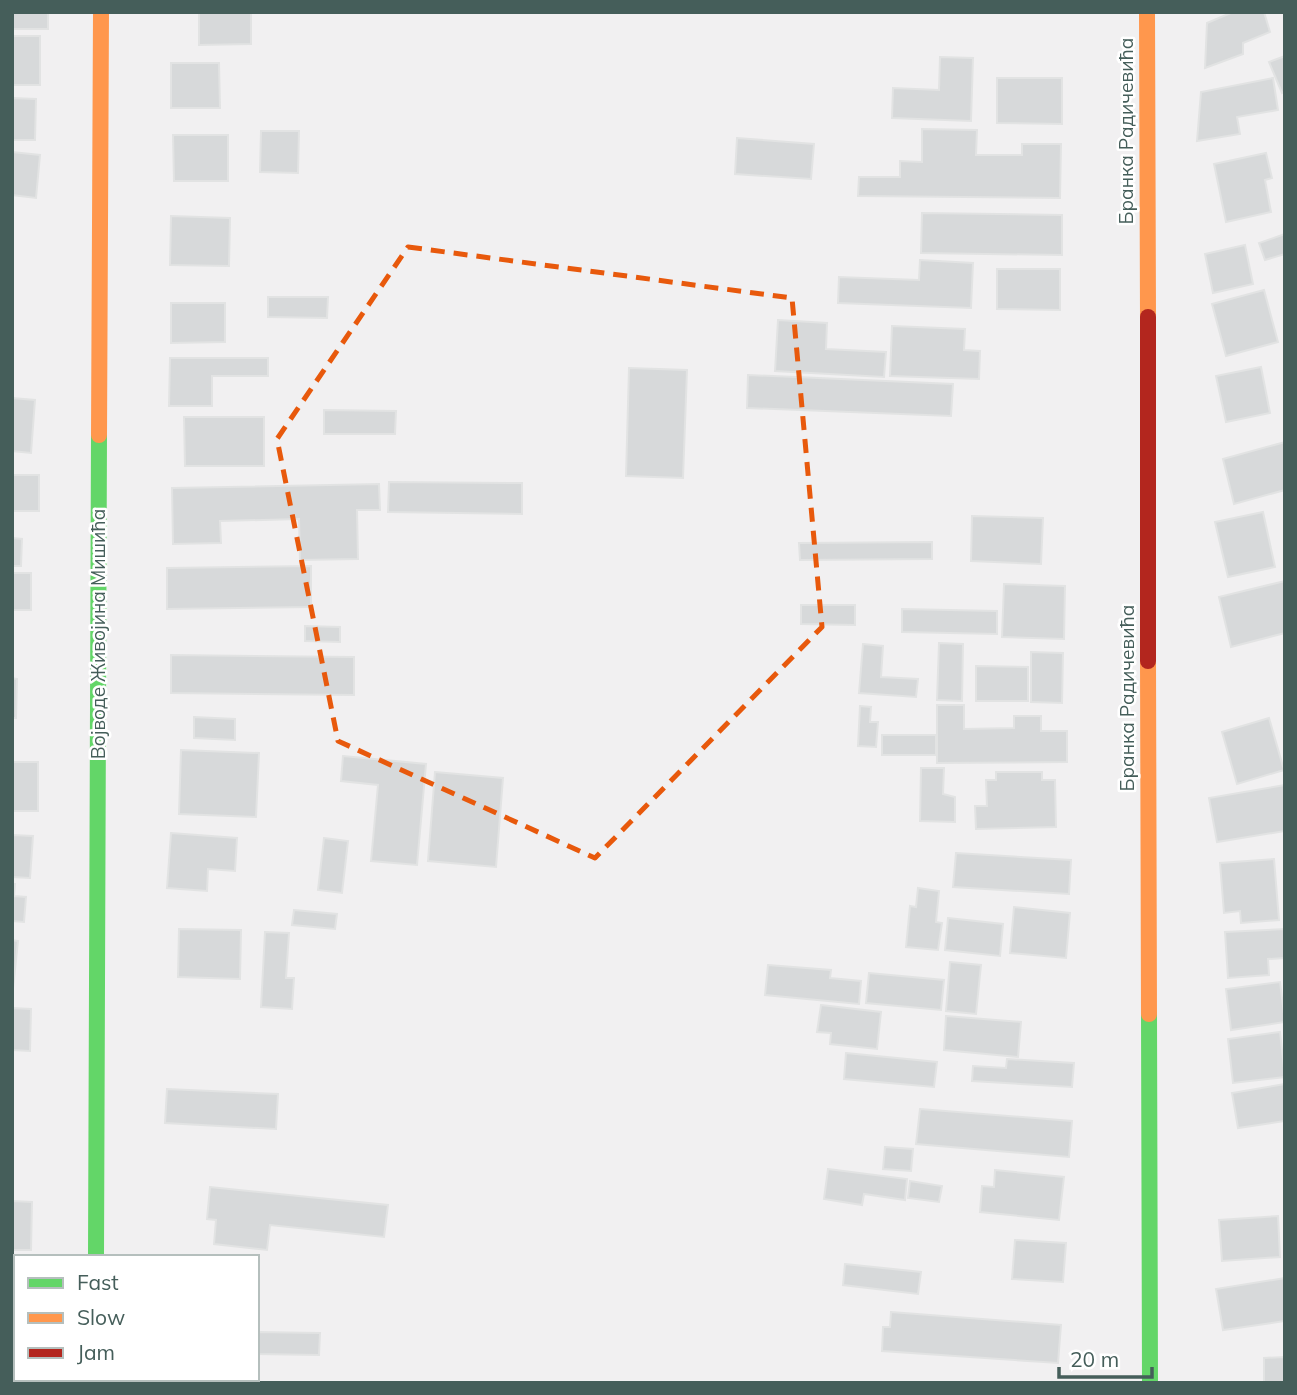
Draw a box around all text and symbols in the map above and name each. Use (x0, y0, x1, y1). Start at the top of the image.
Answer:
street label: Бранка Радичевића (1114, 38, 1138, 224)
street label: Војводе Живојина Мишића (86, 509, 110, 759)
street label: Бранка Радичевића (1115, 605, 1139, 791)
legend (14, 1255, 259, 1381)
text: Fast (77, 1269, 119, 1295)
text: Slow (77, 1304, 125, 1330)
scale bar (1059, 1336, 1152, 1380)
text: Jam (77, 1339, 115, 1365)
text: 20 m (1070, 1346, 1119, 1372)

